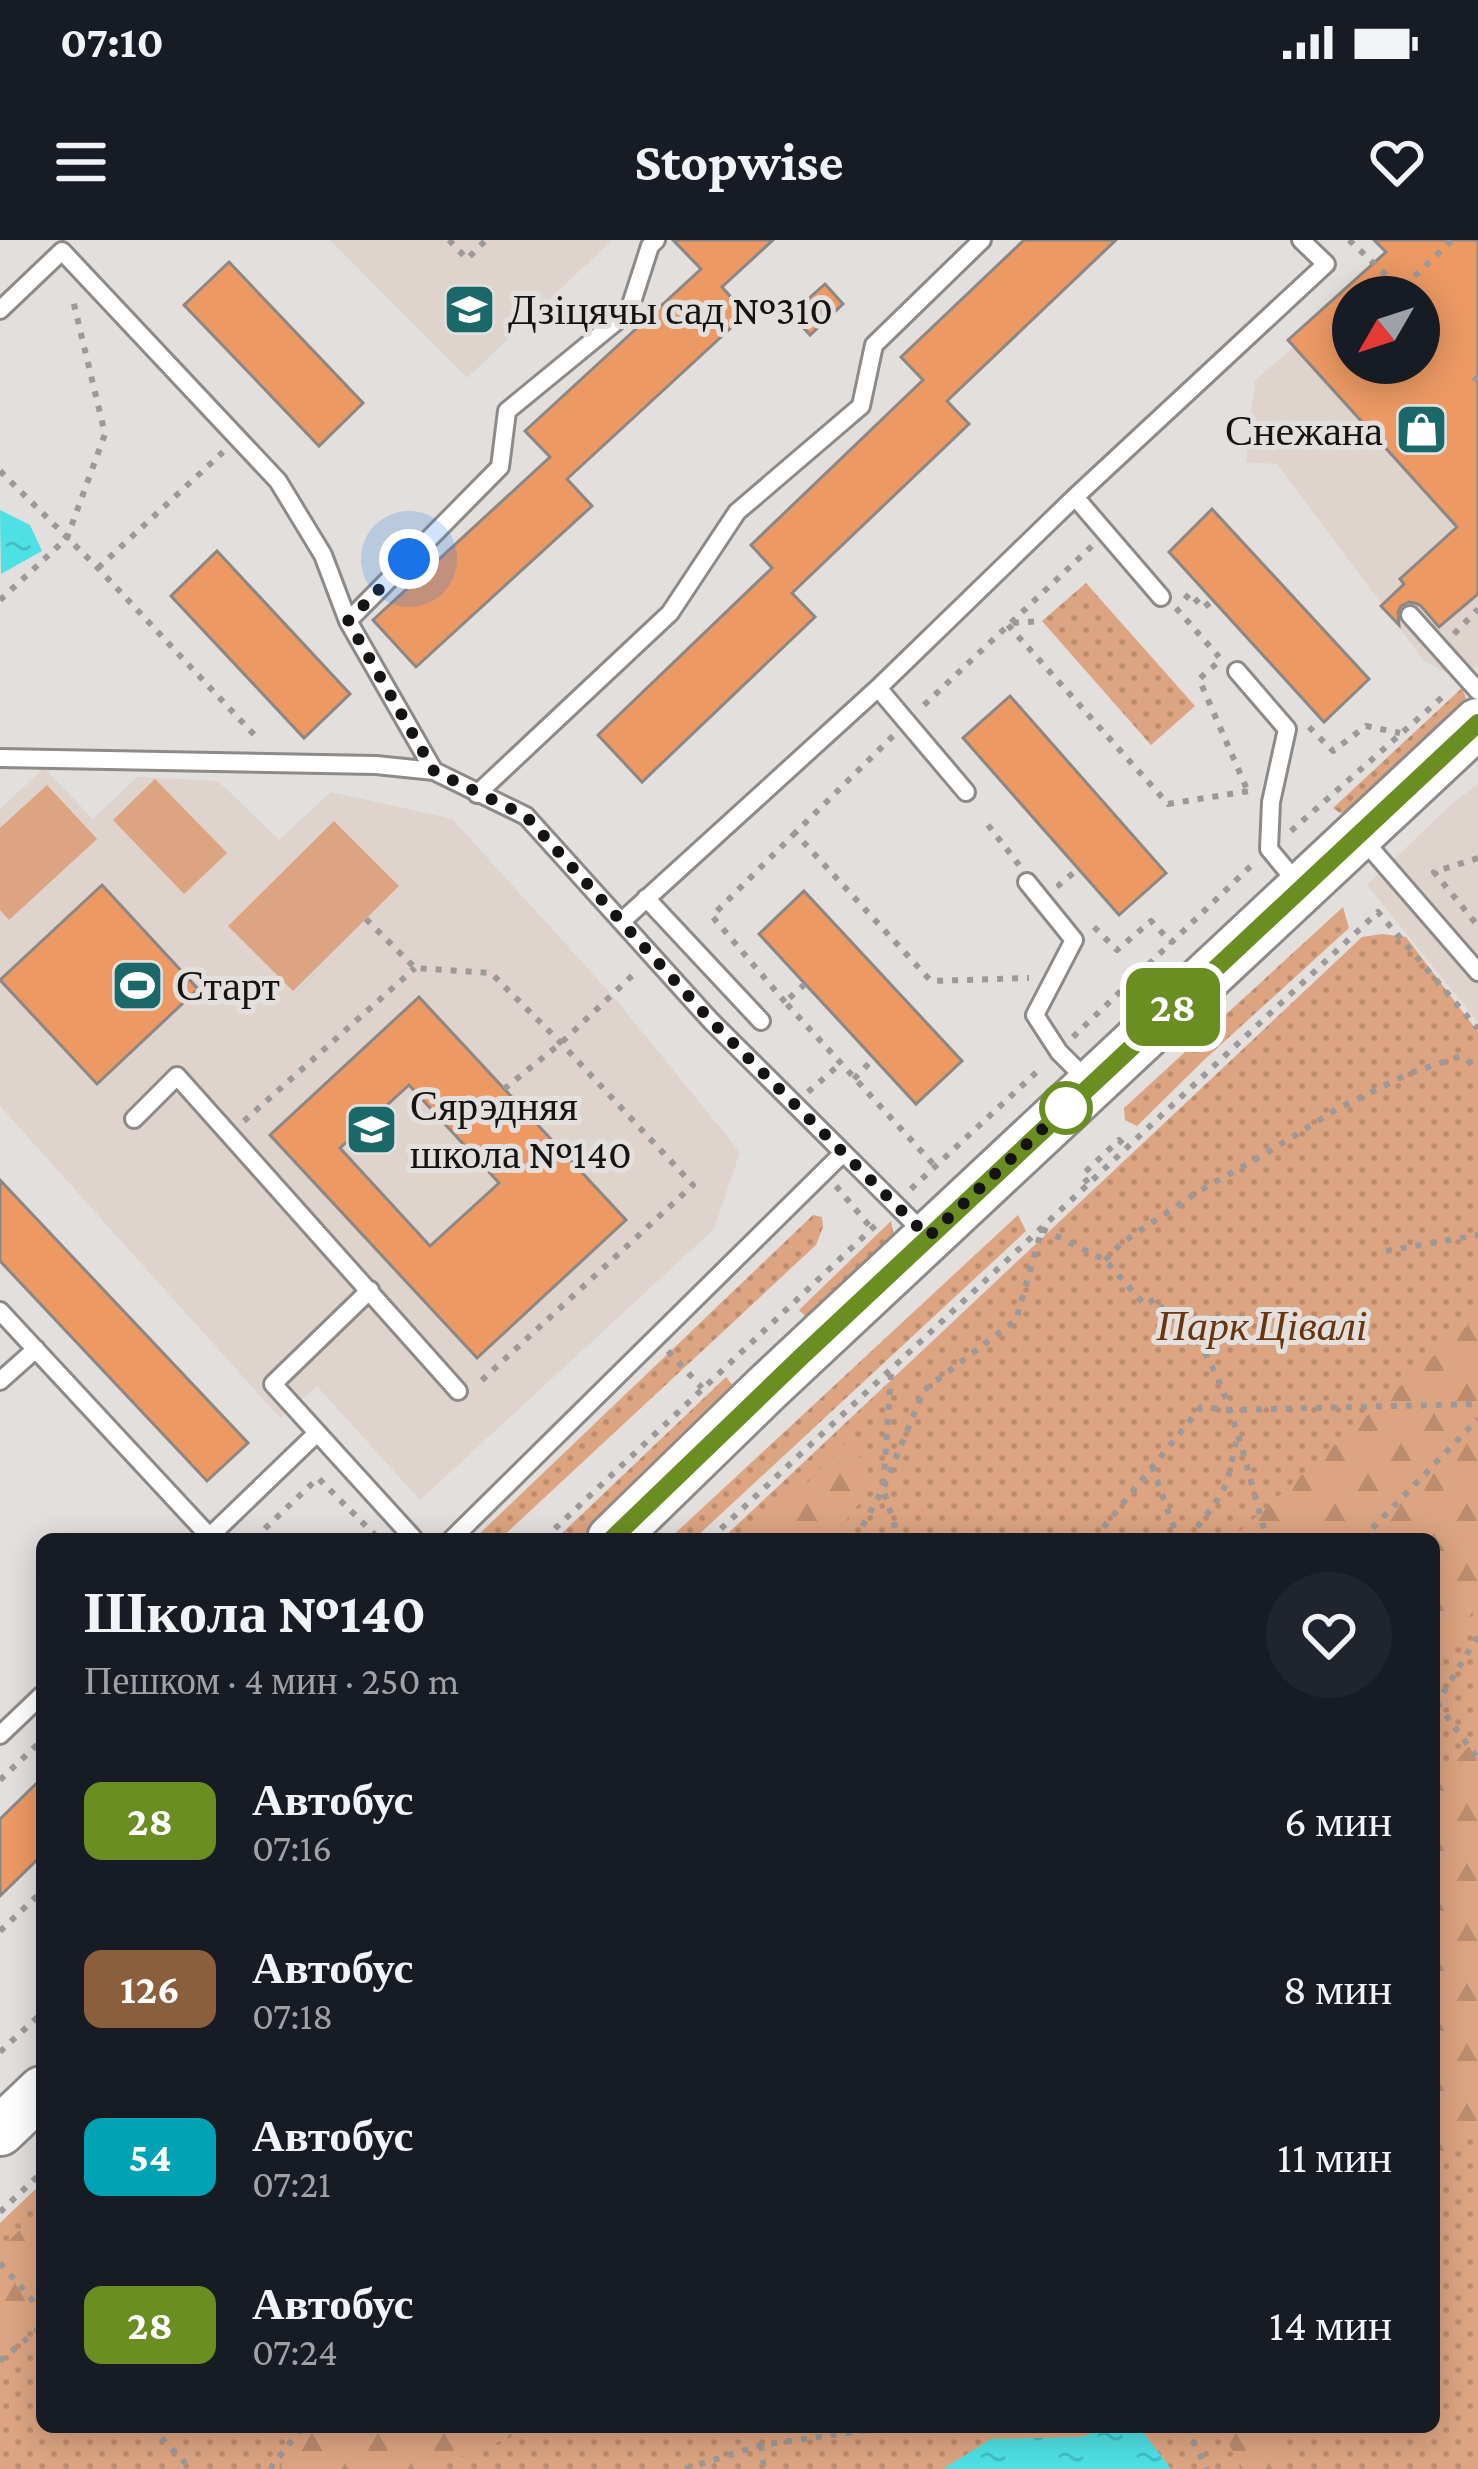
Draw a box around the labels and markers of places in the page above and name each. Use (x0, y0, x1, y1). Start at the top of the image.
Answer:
school or university icon: Дзіцячы сад №310 (441, 281, 497, 337)
place label: Дзіцячы сад №310 (508, 286, 833, 333)
shop icon: Снежана (1394, 402, 1450, 458)
place label: Снежана (1225, 407, 1383, 454)
sports icon: Старт (109, 957, 165, 1013)
place label: Старт (176, 962, 280, 1009)
place label: Сярэдняя школа №140 (410, 1082, 632, 1177)
unlabelled marker (1041, 1083, 1091, 1133)
school or university icon: Сярэдняя школа №140 (343, 1101, 399, 1157)

